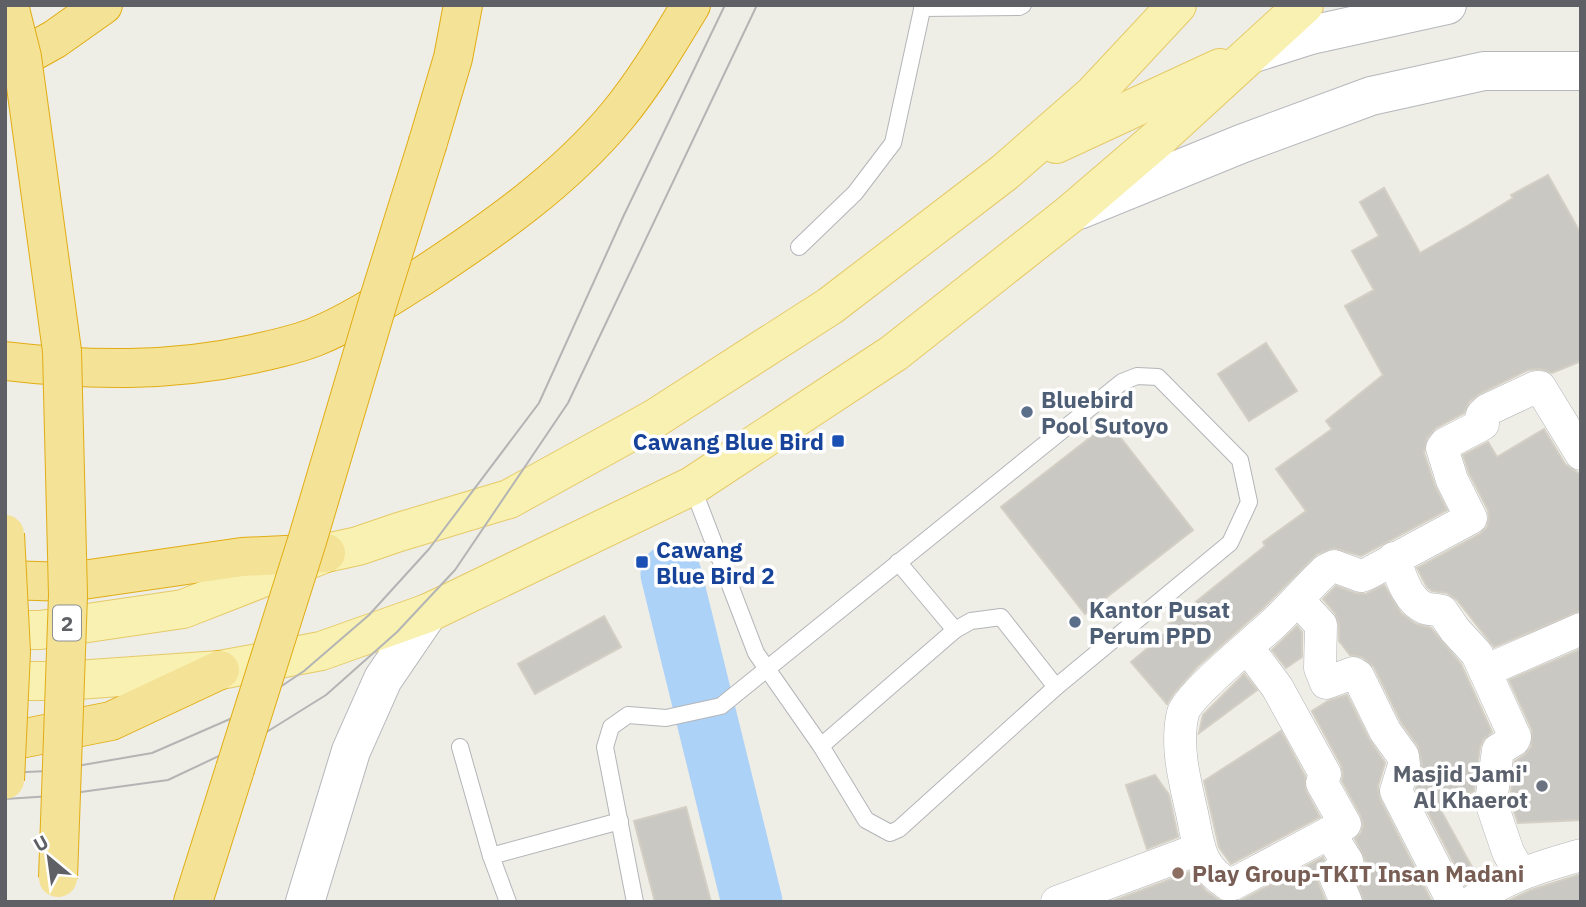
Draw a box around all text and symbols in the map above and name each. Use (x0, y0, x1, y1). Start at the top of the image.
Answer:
place label: Bluebird Pool Sutoyo (1041, 384, 1169, 440)
marker: Bluebird Pool Sutoyo (1019, 404, 1035, 420)
place label: Cawang Blue Bird (633, 426, 824, 456)
marker: Cawang Blue Bird (830, 433, 846, 449)
place label: Cawang Blue Bird 2 (656, 534, 775, 590)
marker: Cawang Blue Bird 2 (634, 554, 650, 570)
place label: Kantor Pusat Perum PPD (1089, 594, 1230, 650)
road number: 2 (53, 606, 81, 640)
marker: Kantor Pusat Perum PPD (1067, 614, 1083, 630)
place label: Masjid Jami' Al Khaerot (1393, 758, 1528, 814)
marker: Masjid Jami' Al Khaerot (1534, 778, 1550, 794)
north arrow (14, 823, 84, 893)
text: U (29, 829, 52, 857)
place label: Play Group-TKIT Insan Madani (1192, 858, 1524, 888)
marker: Play Group-TKIT Insan Madani (1170, 865, 1186, 881)

